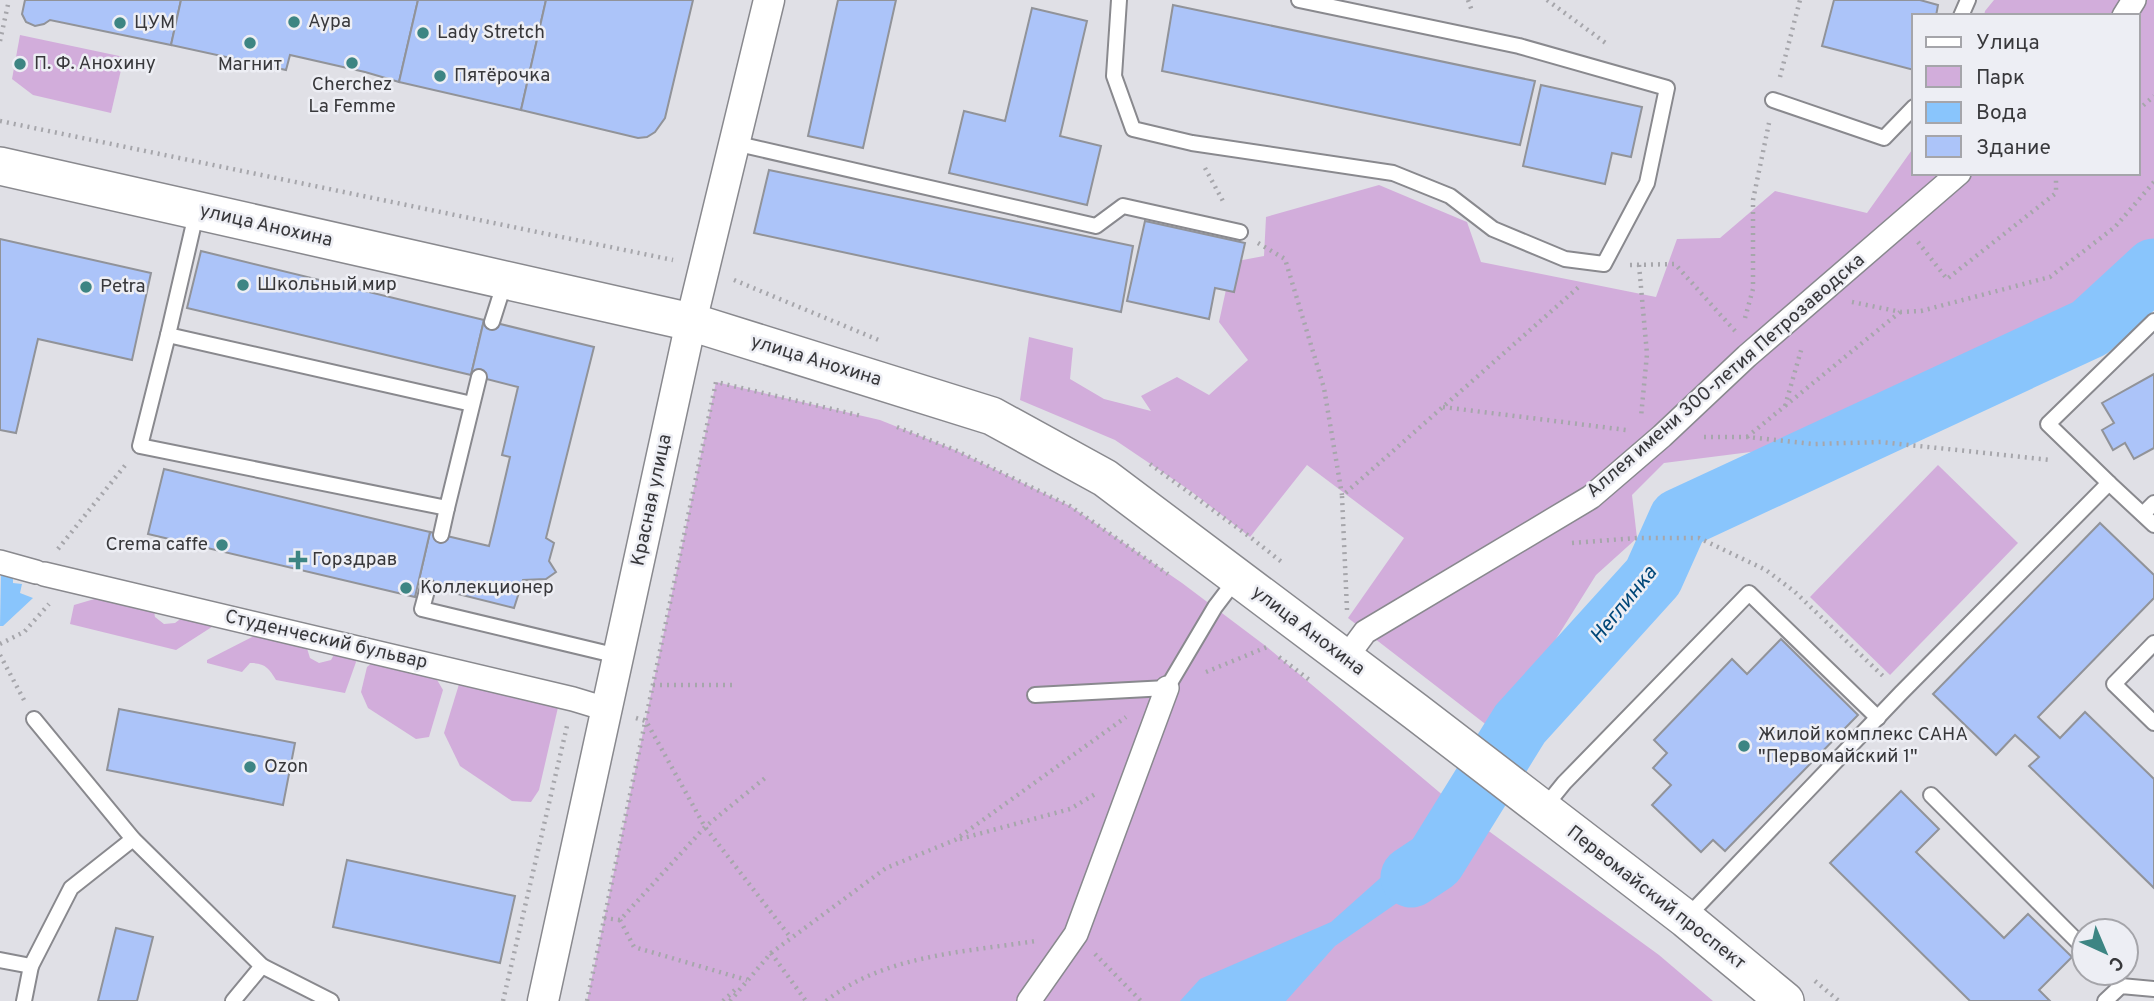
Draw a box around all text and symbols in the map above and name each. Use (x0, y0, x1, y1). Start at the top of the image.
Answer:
place label: Аура (308, 10, 351, 34)
place label: ЦУМ (134, 11, 175, 35)
marker: Аура (286, 14, 302, 30)
legend (1912, 14, 2140, 175)
marker: ЦУМ (112, 15, 128, 31)
place label: Lady Stretch (437, 21, 545, 45)
marker: Lady Stretch (415, 25, 431, 41)
text: Улица (1976, 30, 2040, 57)
marker: Магнит (242, 35, 258, 51)
place label: П. Ф. Анохину (34, 52, 156, 76)
place label: Магнит (218, 53, 283, 77)
marker: Cherchez La Femme (344, 55, 360, 71)
marker: П. Ф. Анохину (12, 56, 28, 72)
place label: Пятёрочка (454, 64, 550, 88)
text: Парк (1976, 65, 2025, 92)
marker: Пятёрочка (432, 68, 448, 84)
place label: Cherchez La Femme (308, 73, 396, 119)
text: Вода (1976, 100, 2027, 127)
text: Здание (1976, 135, 2051, 162)
street label: улица Анохина (197, 199, 335, 253)
street label: Аллея имени 300-летия Петрозаводска (1582, 249, 1870, 503)
place label: Школьный мир (257, 273, 397, 297)
place label: Petra (100, 275, 146, 299)
marker: Школьный мир (235, 277, 251, 293)
marker: Petra (78, 279, 94, 295)
street label: улица Анохина (748, 330, 884, 392)
street label: Красная улица (626, 432, 678, 568)
place label: Crema caffe (105, 533, 208, 557)
marker: Crema caffe (214, 537, 230, 553)
place label: Горздрав (312, 548, 397, 572)
marker: Горздрав (290, 552, 306, 568)
water label: Неглинка (1585, 561, 1664, 649)
place label: Коллекционер (420, 576, 554, 600)
marker: Коллекционер (398, 580, 414, 596)
street label: улица Анохина (1247, 581, 1369, 681)
street label: Студенческий бульвар (222, 605, 430, 675)
place label: Жилой комплекс САНА "Первомайский 1" (1758, 723, 1968, 769)
marker: Жилой комплекс САНА "Первомайский 1" (1736, 738, 1752, 754)
place label: Ozon (264, 755, 308, 779)
marker: Ozon (242, 759, 258, 775)
street label: Первомайский проспект (1562, 821, 1751, 976)
north arrow (2070, 917, 2140, 987)
text: С (2103, 950, 2128, 976)

